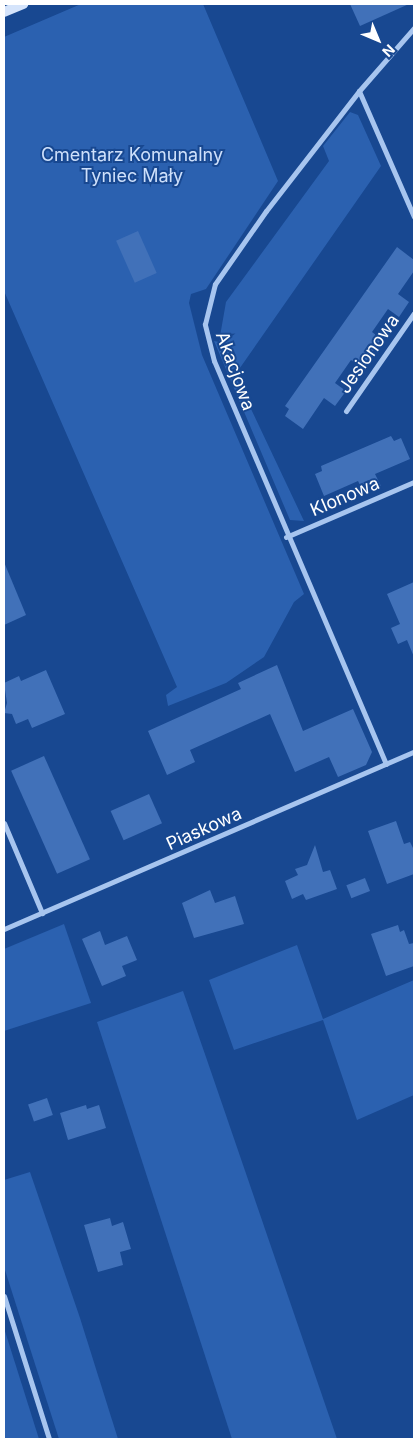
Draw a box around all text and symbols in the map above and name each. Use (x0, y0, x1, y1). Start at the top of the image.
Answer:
north arrow (353, 15, 403, 65)
text: N (379, 41, 399, 61)
park label: Cmentarz Komunalny Tyniec Mały (41, 145, 223, 188)
street label: Jesionowa (334, 310, 404, 398)
street label: Akacjowa (211, 329, 259, 413)
street label: Klonowa (307, 473, 383, 521)
street label: Piaskowa (163, 803, 245, 855)

